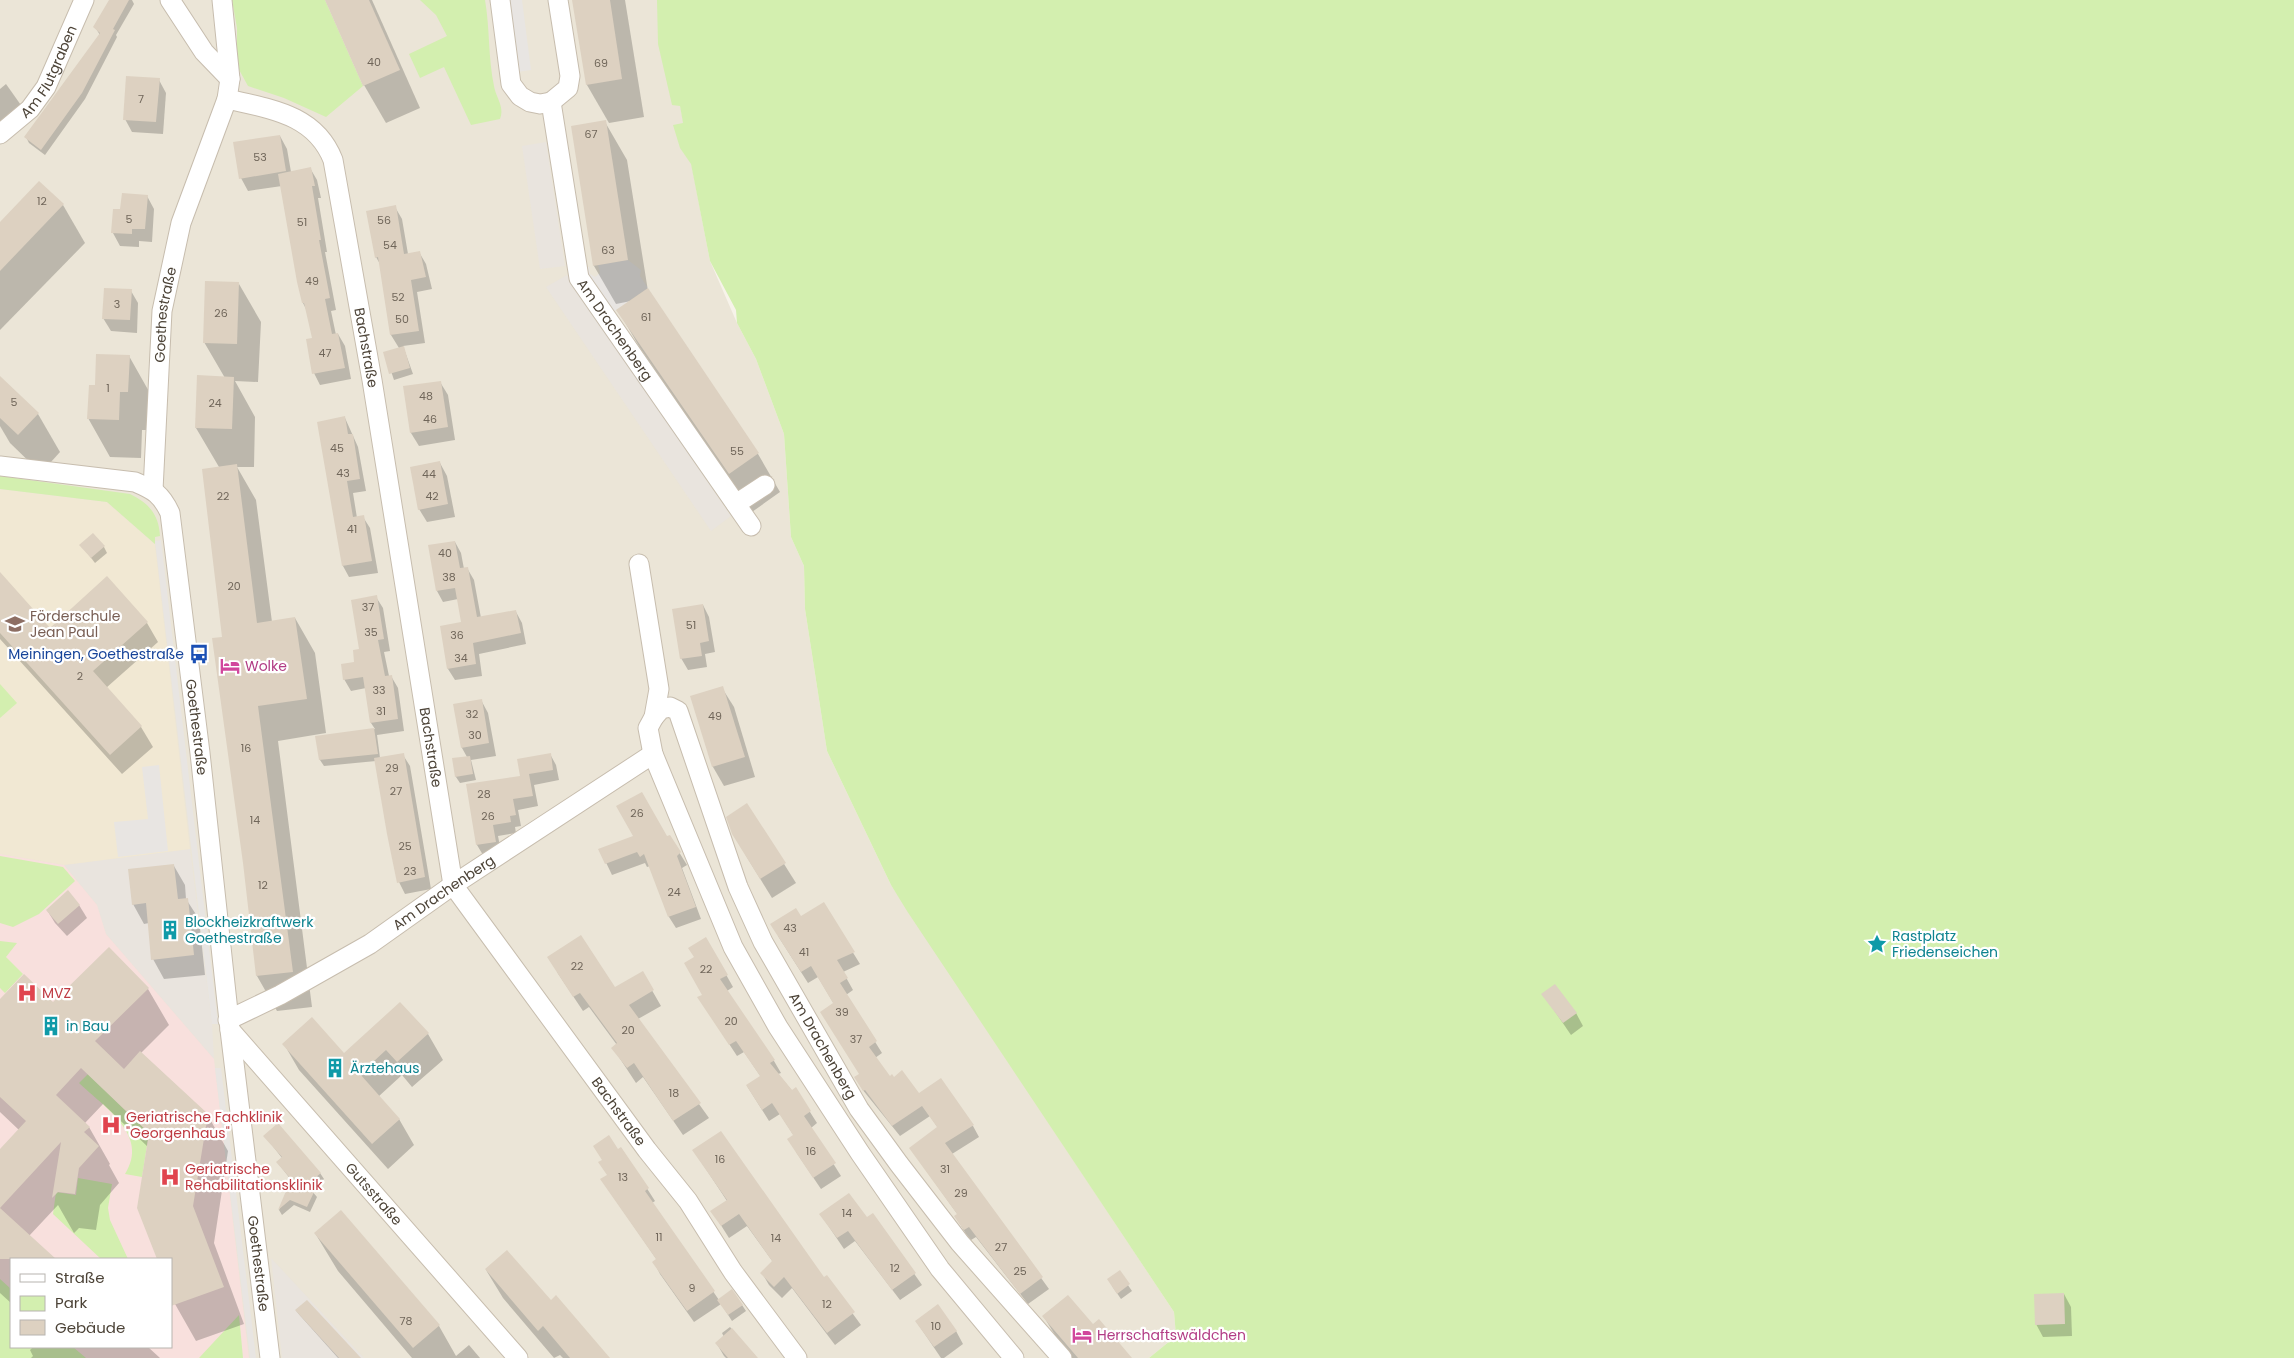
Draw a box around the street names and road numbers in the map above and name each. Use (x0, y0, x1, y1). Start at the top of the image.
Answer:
street label: Am Flutgraben (16, 22, 82, 123)
street label: Goethestraße (149, 264, 181, 363)
street label: Am Drachenberg (572, 275, 657, 385)
street label: Bachstraße (349, 306, 383, 389)
street label: Goethestraße (181, 678, 212, 776)
street label: Bachstraße (415, 706, 447, 789)
street label: Am Drachenberg (388, 850, 499, 935)
street label: Am Drachenberg (784, 989, 861, 1103)
street label: Bachstraße (587, 1073, 651, 1150)
street label: Gutsstraße (341, 1158, 407, 1230)
street label: Goethestraße (243, 1214, 274, 1313)

